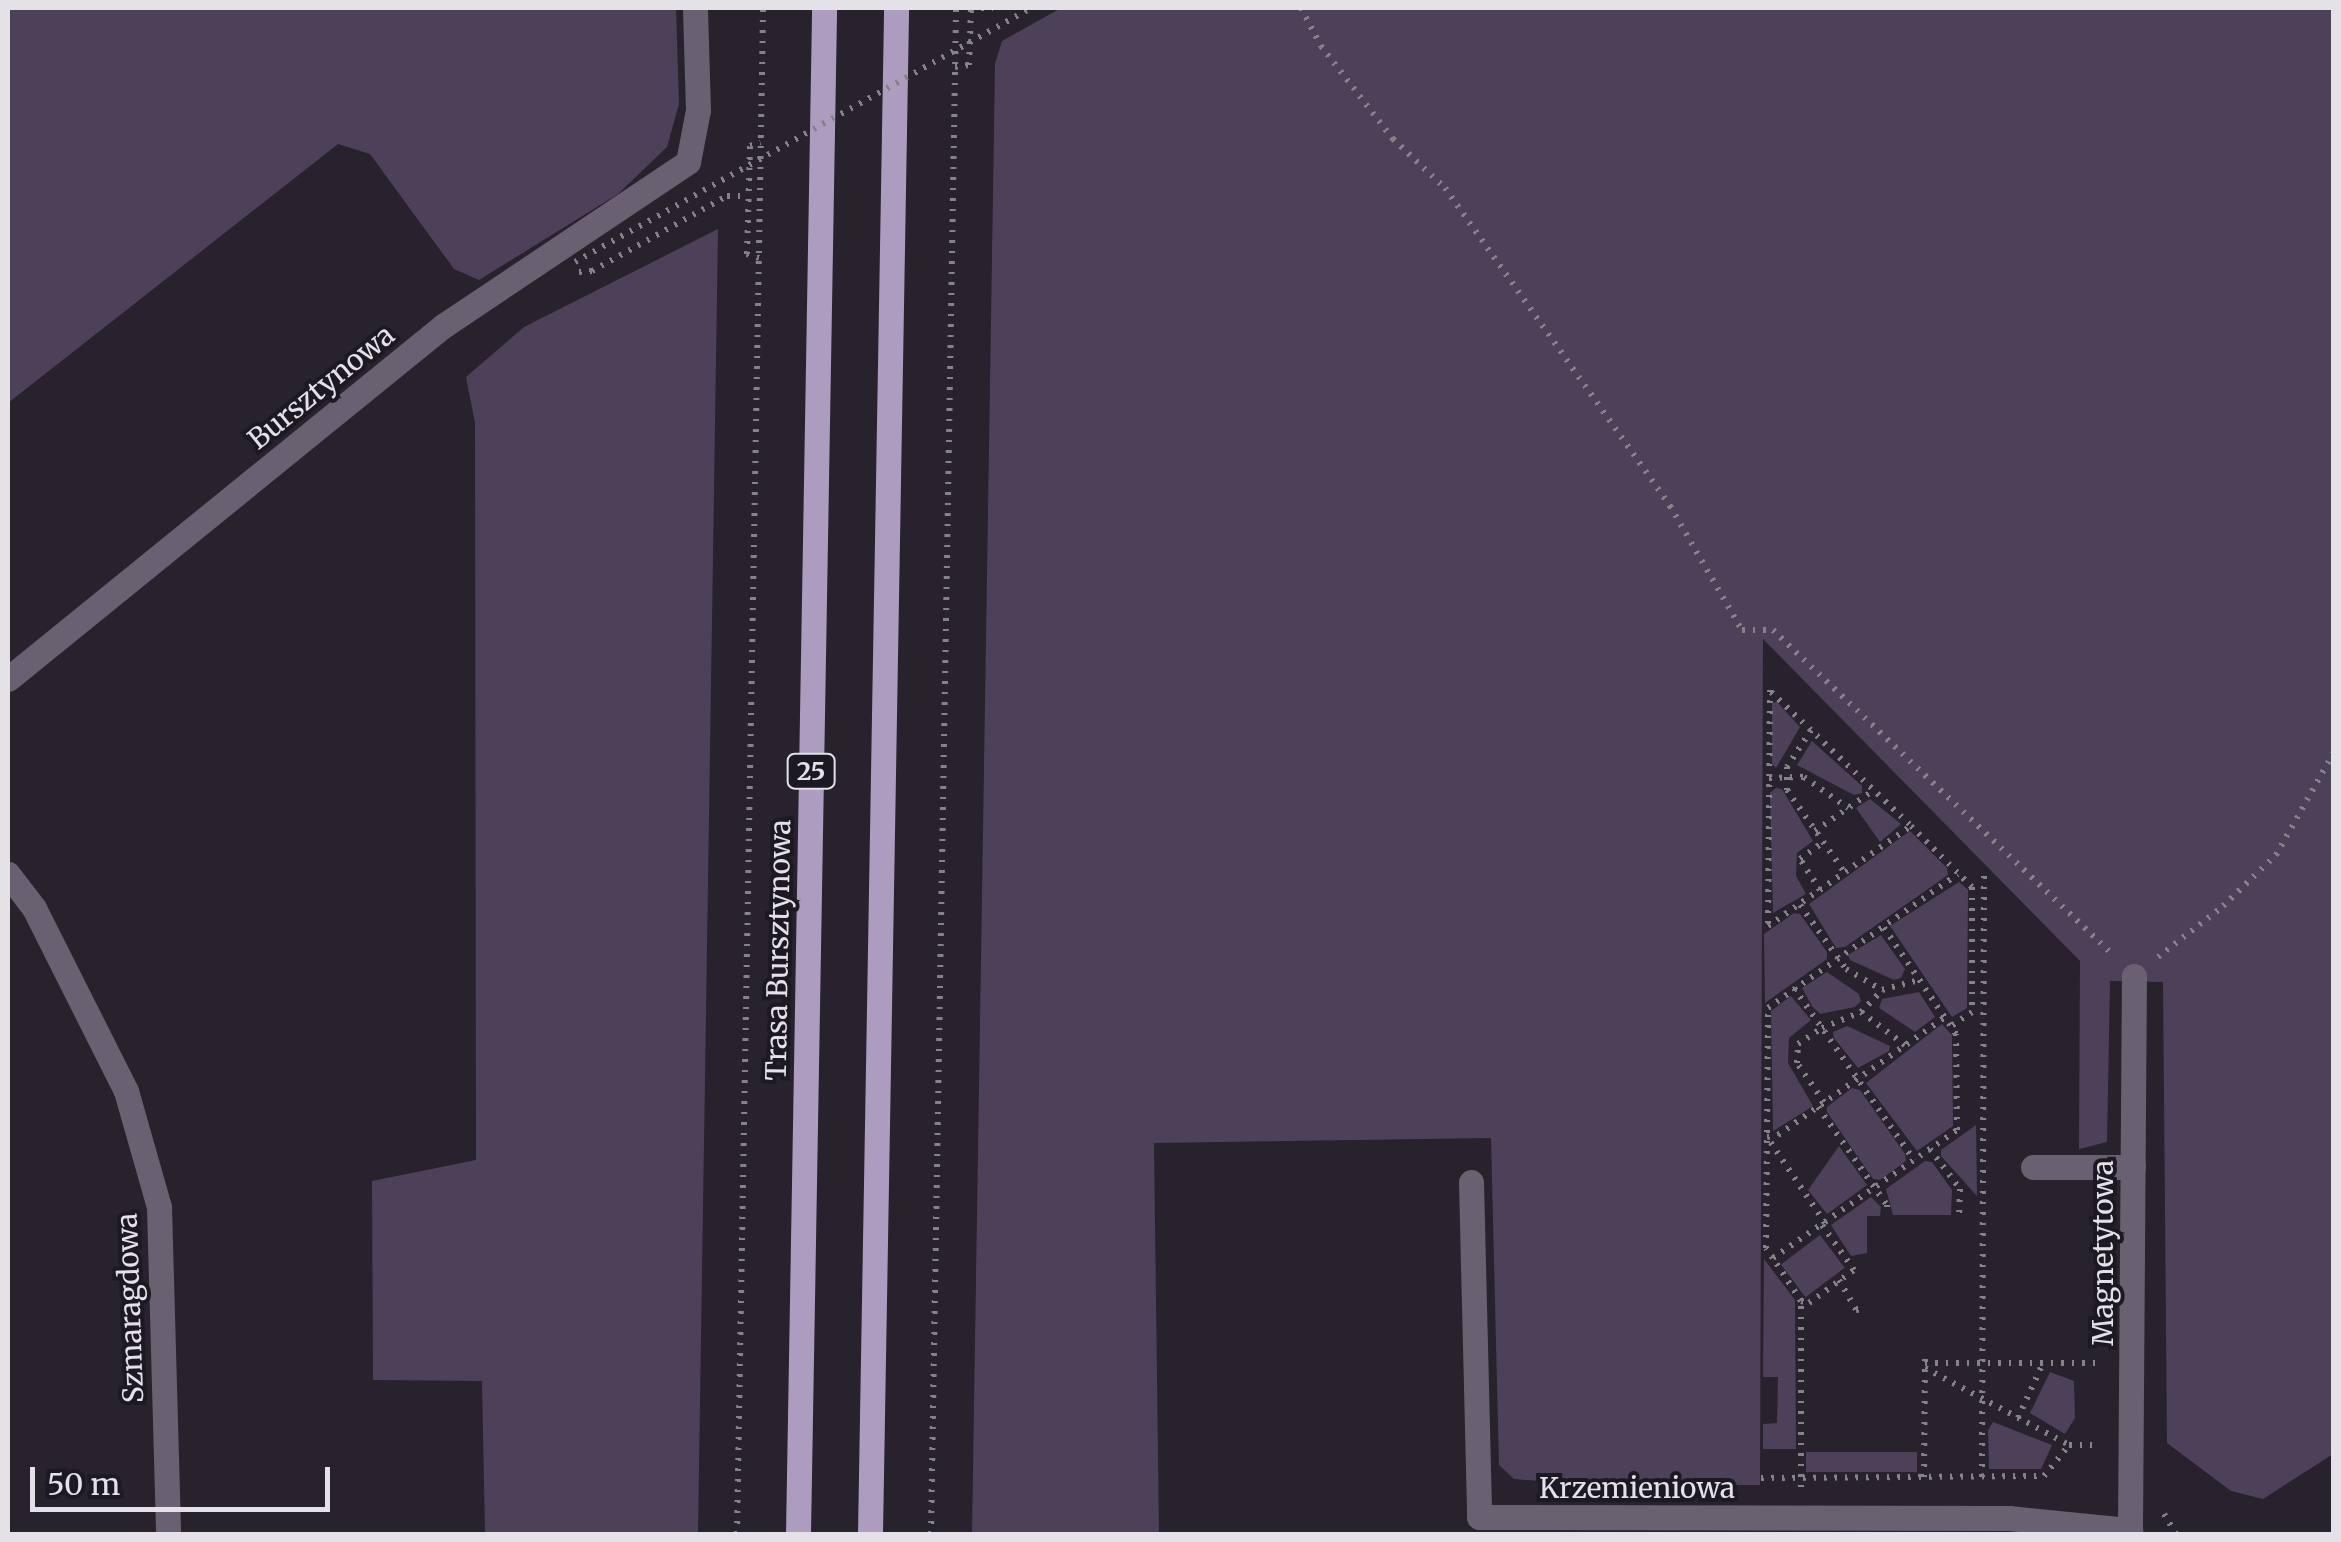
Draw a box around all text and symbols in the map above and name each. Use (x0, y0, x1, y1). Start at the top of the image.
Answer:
street label: Bursztynowa (241, 318, 401, 456)
road number: 25 (786, 751, 836, 791)
street label: Trasa Bursztynowa (759, 819, 797, 1081)
street label: Magnetytowa (2086, 1160, 2120, 1346)
street label: Szmaragdowa (110, 1212, 150, 1404)
scale bar (35, 1447, 335, 1509)
text: 50 m (47, 1465, 120, 1503)
street label: Krzemieniowa (1539, 1471, 1735, 1505)

